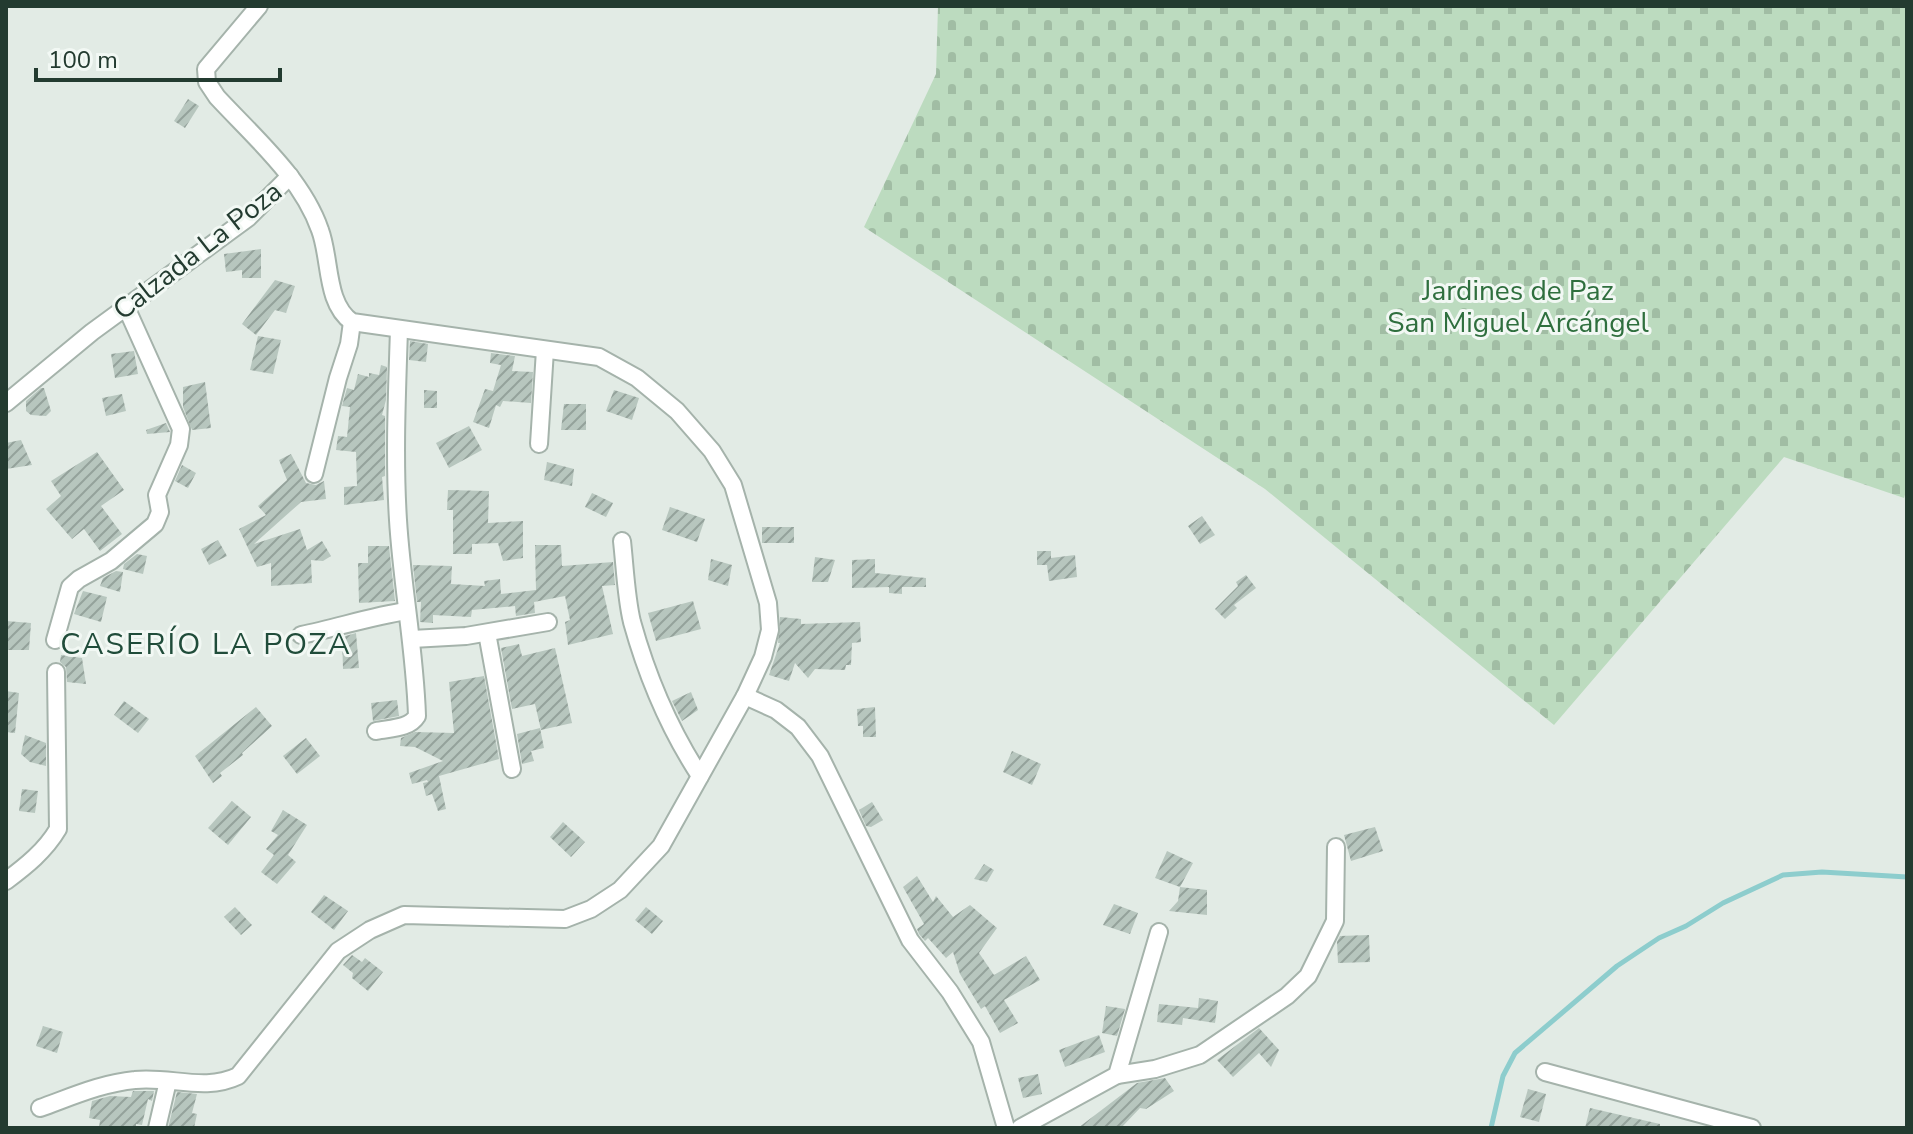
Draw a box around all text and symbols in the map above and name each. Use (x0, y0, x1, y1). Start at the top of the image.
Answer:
scale bar (36, 32, 280, 82)
text: 100 m (48, 44, 118, 76)
street label: Calzada La Poza (105, 173, 290, 329)
park label: Jardines de Paz San Miguel Arcángel (1387, 272, 1649, 342)
district label: CASERÍO LA POZA (60, 624, 352, 665)

